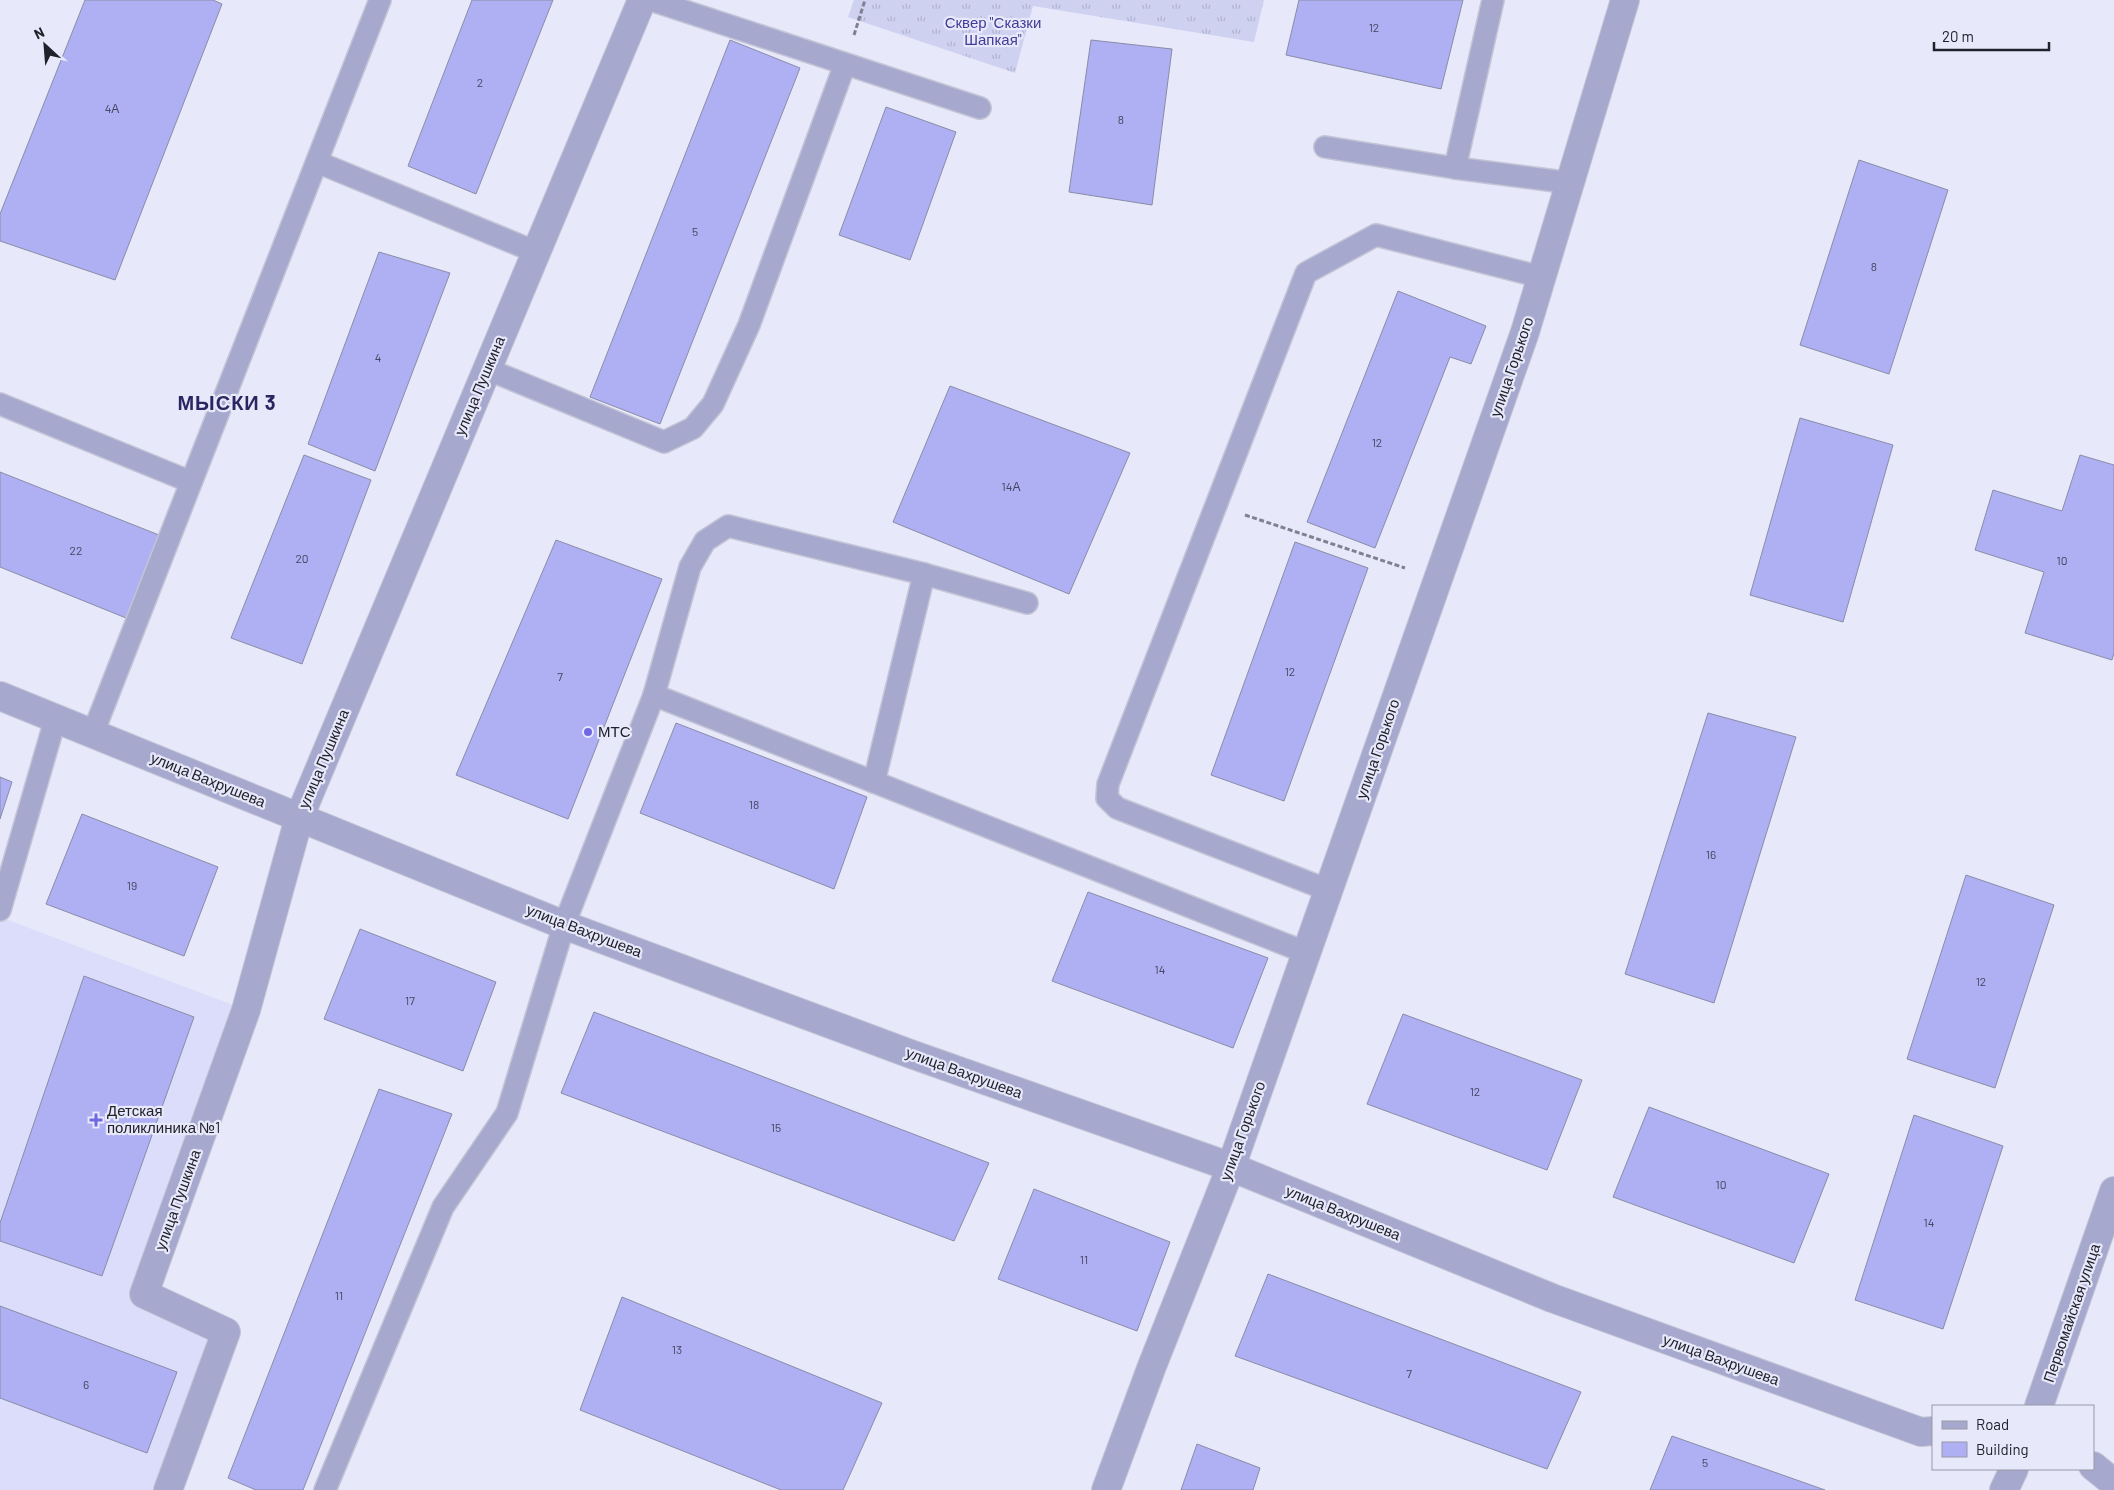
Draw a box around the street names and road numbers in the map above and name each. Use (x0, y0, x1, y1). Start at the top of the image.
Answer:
street label: улица Горького (1486, 314, 1537, 419)
street label: улица Пушкина (450, 333, 508, 438)
street label: улица Горького (1352, 696, 1403, 801)
street label: улица Пушкина (294, 706, 352, 811)
street label: улица Вахрушева (148, 748, 269, 811)
street label: улица Вахрушева (524, 900, 645, 961)
street label: улица Вахрушева (904, 1043, 1025, 1102)
street label: улица Горького (1216, 1079, 1268, 1183)
street label: улица Пушкина (150, 1146, 204, 1253)
street label: улица Вахрушева (1283, 1181, 1404, 1244)
street label: Первомайская улица (2039, 1240, 2103, 1385)
street label: улица Вахрушева (1661, 1330, 1782, 1389)

